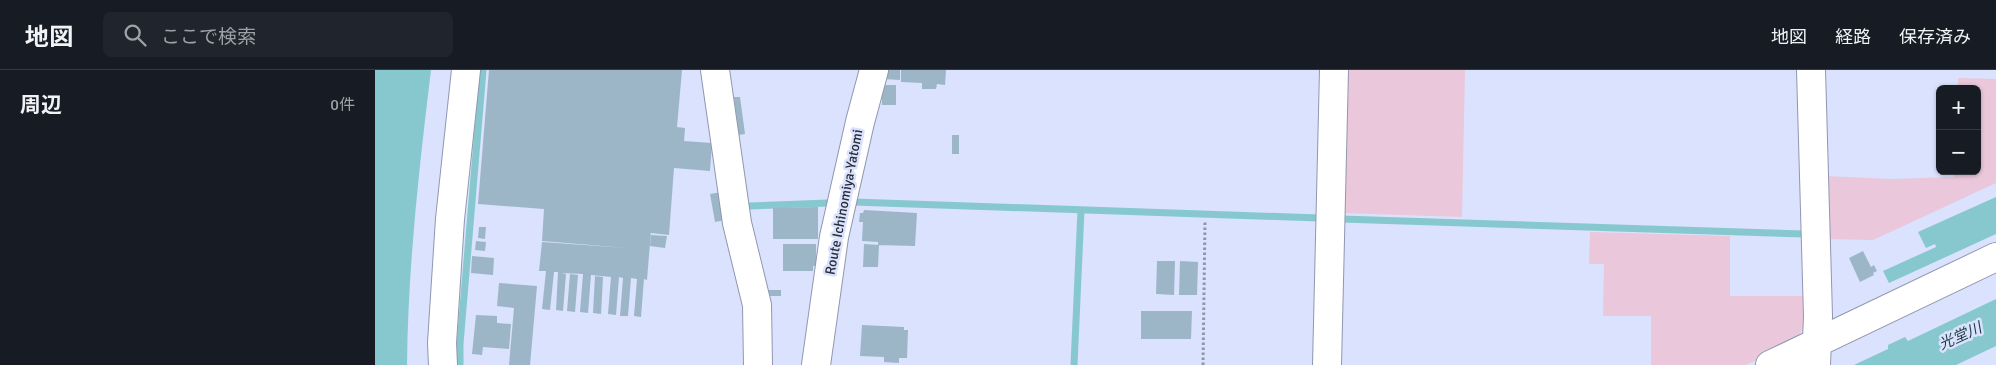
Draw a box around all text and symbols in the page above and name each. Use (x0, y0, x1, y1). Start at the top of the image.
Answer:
search box (103, 12, 453, 57)
icon: search (121, 21, 149, 49)
text: 地図 (25, 22, 73, 52)
text: ここで検索 (161, 25, 256, 49)
text: 地図 (1771, 26, 1807, 48)
text: 経路 (1835, 26, 1871, 48)
text: 保存済み (1899, 26, 1971, 48)
map controls (1936, 85, 1981, 175)
button: + (1936, 85, 1981, 130)
text: 周辺 (20, 92, 62, 118)
text: 0件 (330, 95, 355, 115)
street label: Route Ichinomiya-Yatomi (822, 128, 866, 276)
button: − (1936, 130, 1981, 175)
water label: 光堂川 (1936, 318, 1986, 353)

